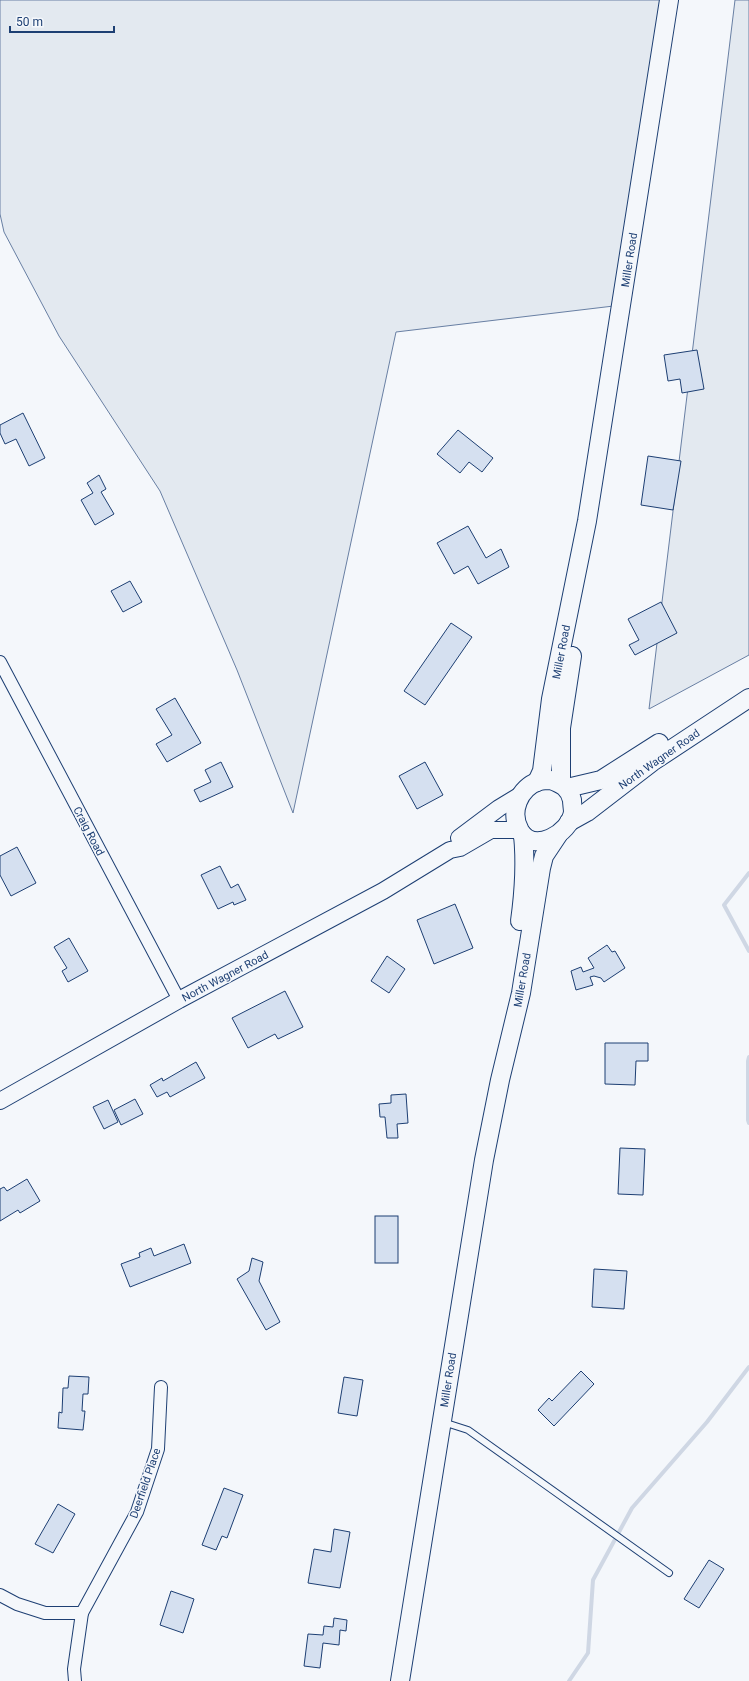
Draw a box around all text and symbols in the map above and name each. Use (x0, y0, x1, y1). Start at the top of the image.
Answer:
scale bar (10, 8, 114, 34)
text: 50 m (16, 15, 43, 29)
street label: Miller Road (619, 232, 640, 288)
street label: Miller Road (550, 624, 573, 680)
street label: North Wagner Road (616, 727, 702, 792)
street label: Craig Road (70, 805, 107, 858)
street label: North Wagner Road (180, 948, 271, 1005)
street label: Miller Road (511, 952, 534, 1008)
street label: Miller Road (438, 1352, 459, 1408)
street label: Deerfield Place (127, 1446, 164, 1520)

